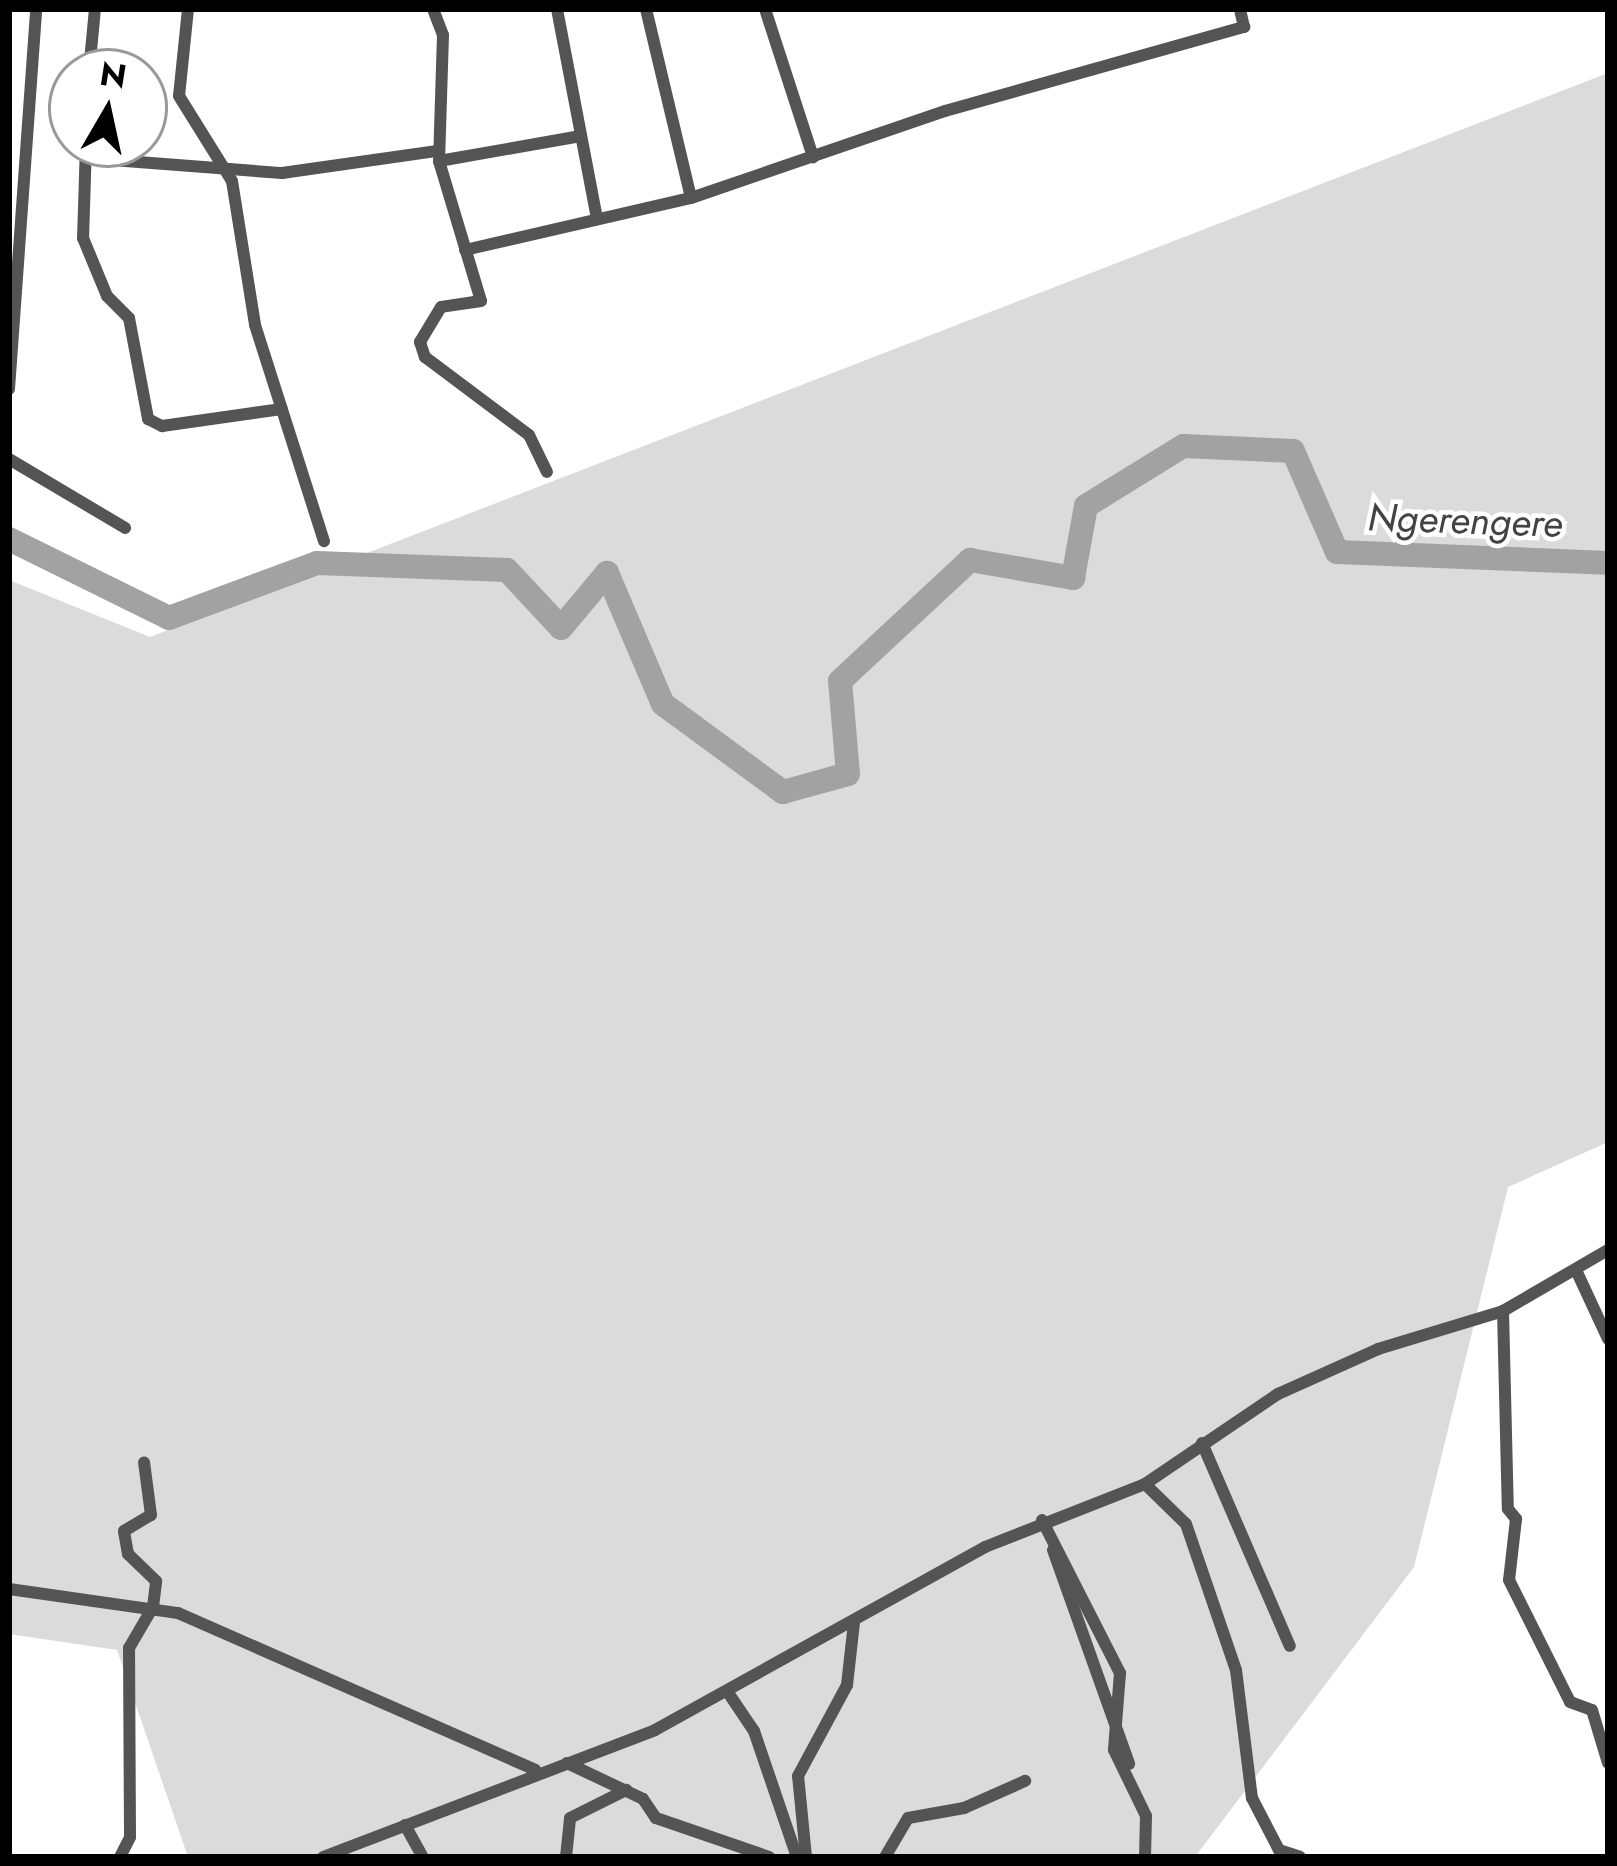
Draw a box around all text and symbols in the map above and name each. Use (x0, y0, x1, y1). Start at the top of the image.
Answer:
north arrow (48, 48, 168, 168)
text: N (97, 50, 130, 100)
water label: Ngerengere (1367, 494, 1563, 548)

